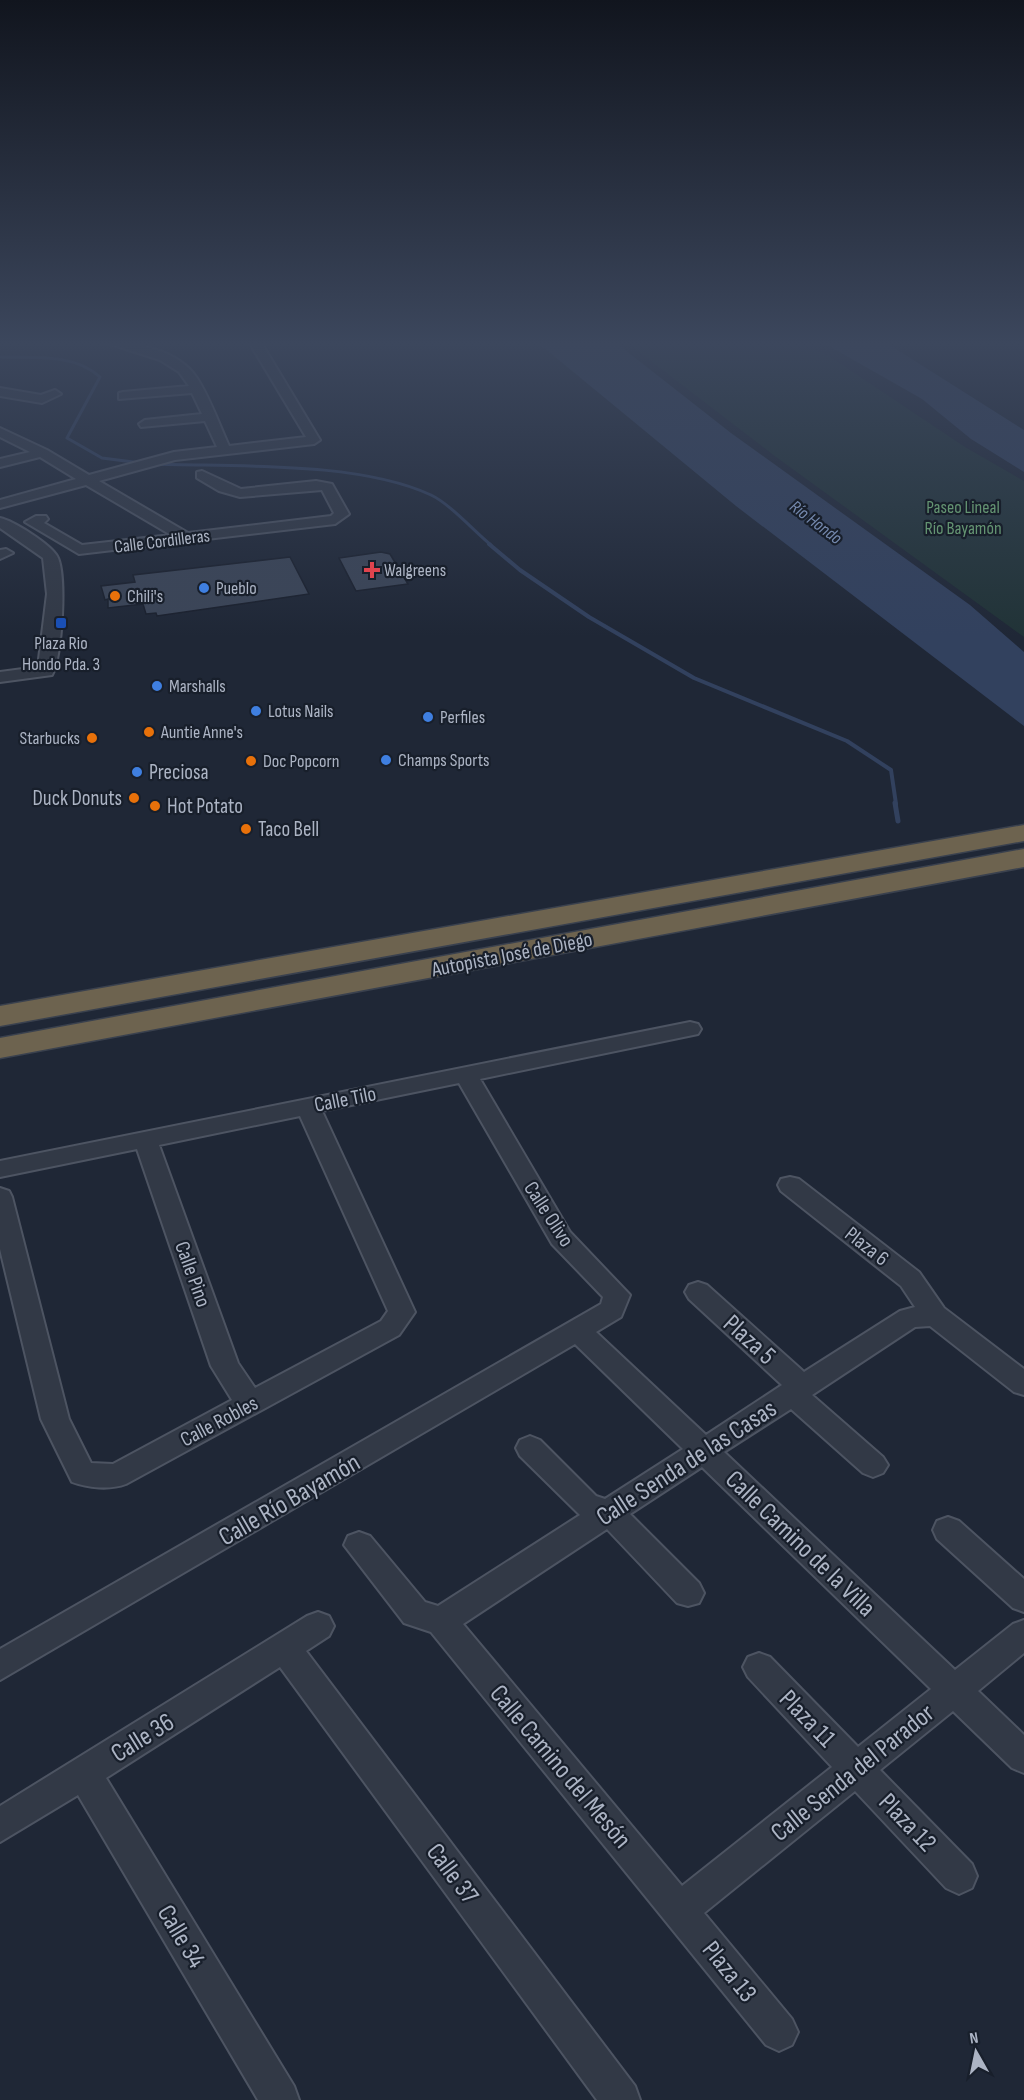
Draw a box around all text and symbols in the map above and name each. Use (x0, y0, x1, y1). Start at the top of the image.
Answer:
water label: Río Hondo (785, 496, 847, 549)
park label: Paseo Lineal Río Bayamón (924, 497, 1002, 539)
street label: Calle Cordilleras (113, 525, 211, 558)
place label: Walgreens (384, 560, 446, 581)
marker: Walgreens (365, 563, 379, 577)
place label: Pueblo (216, 578, 257, 599)
marker: Pueblo (197, 581, 211, 595)
place label: Chili's (127, 586, 163, 607)
marker: Chili's (108, 589, 122, 603)
marker: Plaza Rio Hondo Pda. 3 (54, 616, 68, 630)
place label: Plaza Rio Hondo Pda. 3 (22, 633, 100, 675)
place label: Marshalls (169, 676, 226, 697)
marker: Marshalls (150, 679, 164, 693)
place label: Lotus Nails (268, 701, 334, 722)
marker: Lotus Nails (249, 704, 263, 718)
place label: Perfiles (440, 707, 485, 728)
marker: Perfiles (421, 710, 435, 724)
place label: Auntie Anne's (160, 722, 243, 743)
marker: Auntie Anne's (142, 725, 156, 739)
place label: Starbucks (20, 728, 80, 749)
marker: Starbucks (85, 731, 99, 745)
place label: Champs Sports (398, 750, 490, 771)
place label: Doc Popcorn (263, 751, 339, 772)
marker: Champs Sports (379, 753, 393, 767)
marker: Doc Popcorn (244, 754, 258, 768)
place label: Preciosa (149, 760, 209, 785)
marker: Preciosa (130, 765, 144, 779)
place label: Duck Donuts (33, 786, 122, 811)
marker: Duck Donuts (127, 791, 141, 805)
place label: Hot Potato (167, 794, 243, 819)
marker: Hot Potato (148, 799, 162, 813)
place label: Taco Bell (258, 817, 319, 842)
marker: Taco Bell (239, 822, 253, 836)
street label: Autopista José de Diego (429, 927, 595, 983)
street label: Calle Tilo (312, 1081, 378, 1118)
street label: Calle Olivo (518, 1177, 579, 1252)
street label: Plaza 6 (840, 1221, 894, 1271)
street label: Calle Pino (169, 1238, 216, 1310)
street label: Plaza 5 (716, 1309, 782, 1372)
street label: Calle Robles (176, 1391, 262, 1452)
street label: Calle Senda de las Casas (591, 1393, 783, 1533)
street label: Calle Río Bayamón (214, 1447, 366, 1553)
street label: Calle Camino de la Villa (718, 1465, 882, 1624)
street label: Calle Camino del Mesón (483, 1679, 637, 1855)
street label: Plaza 11 (772, 1684, 842, 1754)
street label: Calle Senda del Parador (765, 1697, 941, 1849)
street label: Calle 36 (105, 1707, 180, 1770)
street label: Plaza 12 (872, 1787, 942, 1859)
street label: Calle 37 (419, 1838, 485, 1911)
street label: Calle 34 (150, 1900, 212, 1974)
street label: Plaza 13 (695, 1935, 763, 2009)
north arrow (946, 2022, 1006, 2082)
text: N (968, 2029, 980, 2049)

